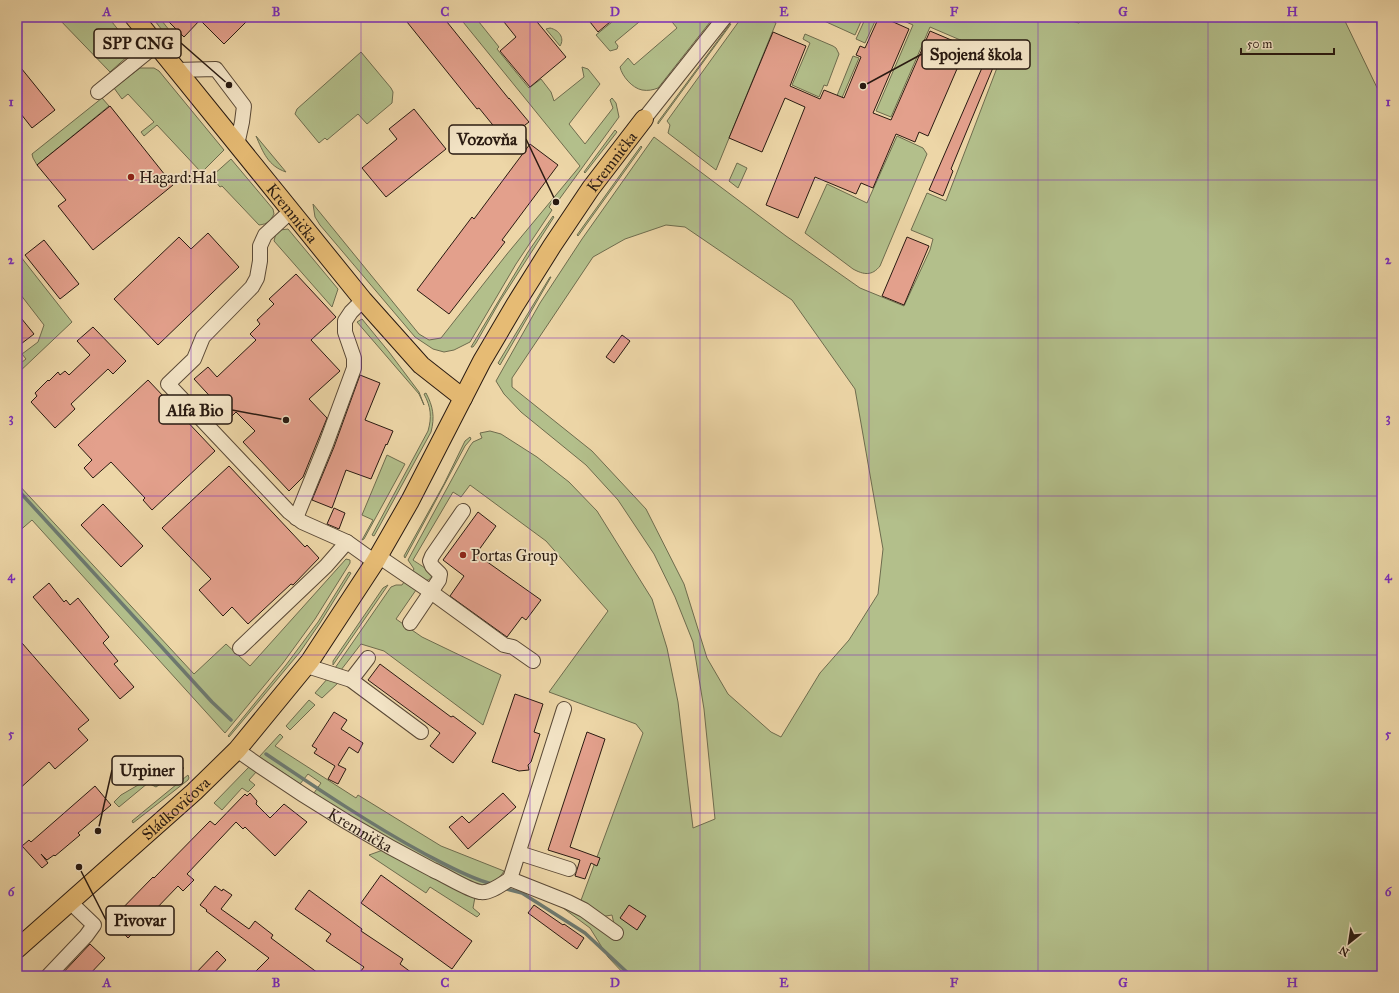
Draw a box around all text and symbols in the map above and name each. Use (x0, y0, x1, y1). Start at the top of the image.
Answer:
text: A (102, 4, 112, 20)
text: B (272, 4, 281, 20)
text: C (441, 4, 450, 20)
text: D (610, 4, 620, 20)
text: E (779, 4, 789, 20)
text: F (950, 4, 959, 20)
text: G (1118, 4, 1128, 20)
text: H (1286, 4, 1298, 20)
callout: SPP CNG (94, 29, 181, 58)
scale bar (1241, 30, 1334, 56)
text: SPP CNG (102, 33, 174, 54)
text: 50 m (1247, 37, 1272, 51)
callout: Spojená škola (922, 40, 1030, 69)
text: Spojená škola (930, 44, 1023, 65)
text: 1 (8, 94, 14, 110)
text: 1 (1385, 94, 1391, 110)
callout: Vozovňa (449, 125, 526, 154)
street label: Kremnička (582, 127, 641, 196)
text: Vozovňa (456, 129, 518, 150)
place label: Hagard:Hal (139, 168, 217, 188)
marker: Hagard:Hal (126, 172, 136, 182)
street label: Kremnička (263, 179, 322, 247)
text: 2 (8, 252, 15, 268)
text: 2 (1385, 252, 1392, 268)
callout: Alfa Bio (159, 395, 232, 424)
text: Alfa Bio (165, 400, 224, 421)
text: 3 (8, 410, 14, 426)
text: 3 (1385, 410, 1391, 426)
place label: Portas Group (471, 546, 558, 565)
marker: Portas Group (458, 550, 468, 560)
text: 4 (7, 568, 15, 584)
text: 4 (1384, 568, 1392, 584)
text: 5 (8, 726, 15, 742)
text: 5 (1385, 726, 1392, 742)
callout: Urpiner (112, 756, 183, 785)
text: Urpiner (119, 760, 175, 781)
street label: Sládkovičova (138, 773, 214, 844)
street label: Kremnička (325, 803, 396, 856)
text: 6 (8, 884, 16, 900)
text: 6 (1385, 884, 1393, 900)
callout: Pivovar (106, 906, 174, 935)
text: Pivovar (114, 910, 167, 931)
north arrow (1329, 923, 1369, 963)
text: N (1336, 943, 1352, 959)
text: A (102, 975, 112, 991)
text: B (272, 975, 281, 991)
text: C (441, 975, 450, 991)
text: D (610, 975, 620, 991)
text: E (779, 975, 789, 991)
text: F (950, 975, 959, 991)
text: G (1118, 975, 1128, 991)
text: H (1286, 975, 1298, 991)

